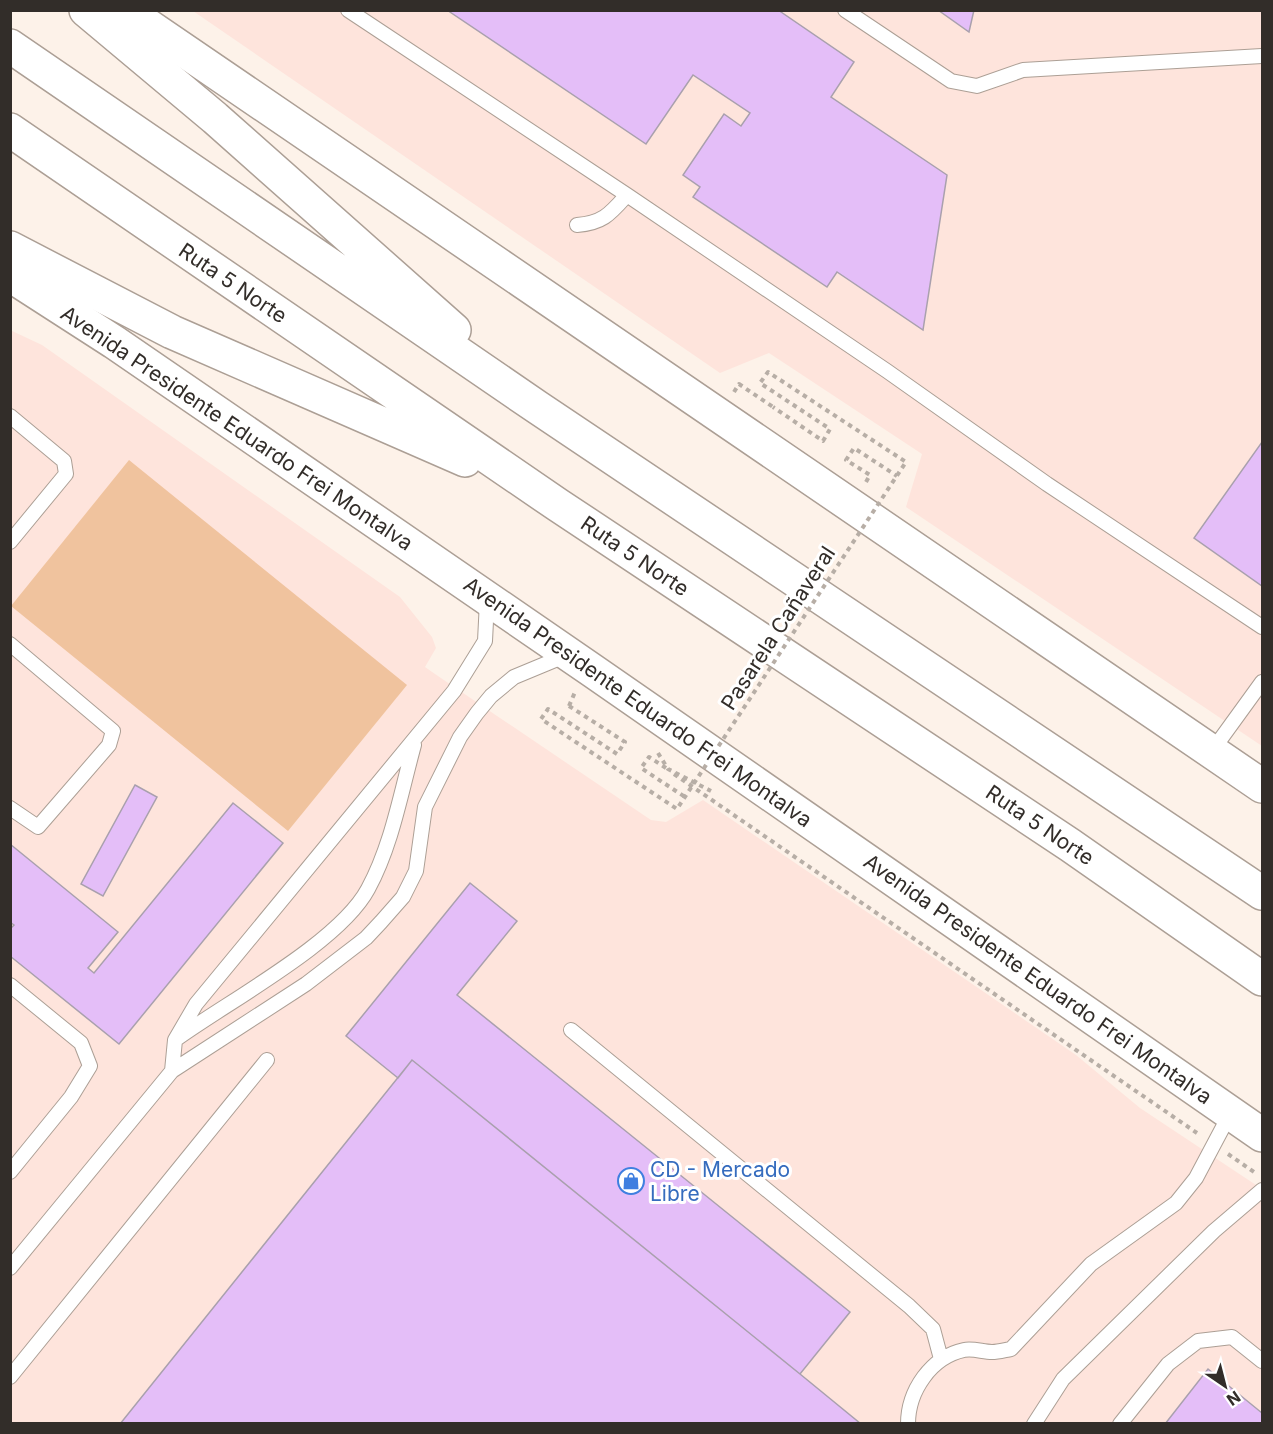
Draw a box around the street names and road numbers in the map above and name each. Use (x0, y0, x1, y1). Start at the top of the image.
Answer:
street label: Ruta 5 Norte (174, 238, 292, 328)
street label: Avenida Presidente Eduardo Frei Montalva (56, 300, 418, 556)
street label: Ruta 5 Norte (576, 511, 694, 601)
street label: Pasarela Cañaveral (716, 541, 840, 715)
street label: Avenida Presidente Eduardo Frei Montalva (459, 572, 817, 832)
street label: Ruta 5 Norte (981, 780, 1099, 870)
street label: Avenida Presidente Eduardo Frei Montalva (859, 849, 1217, 1109)

